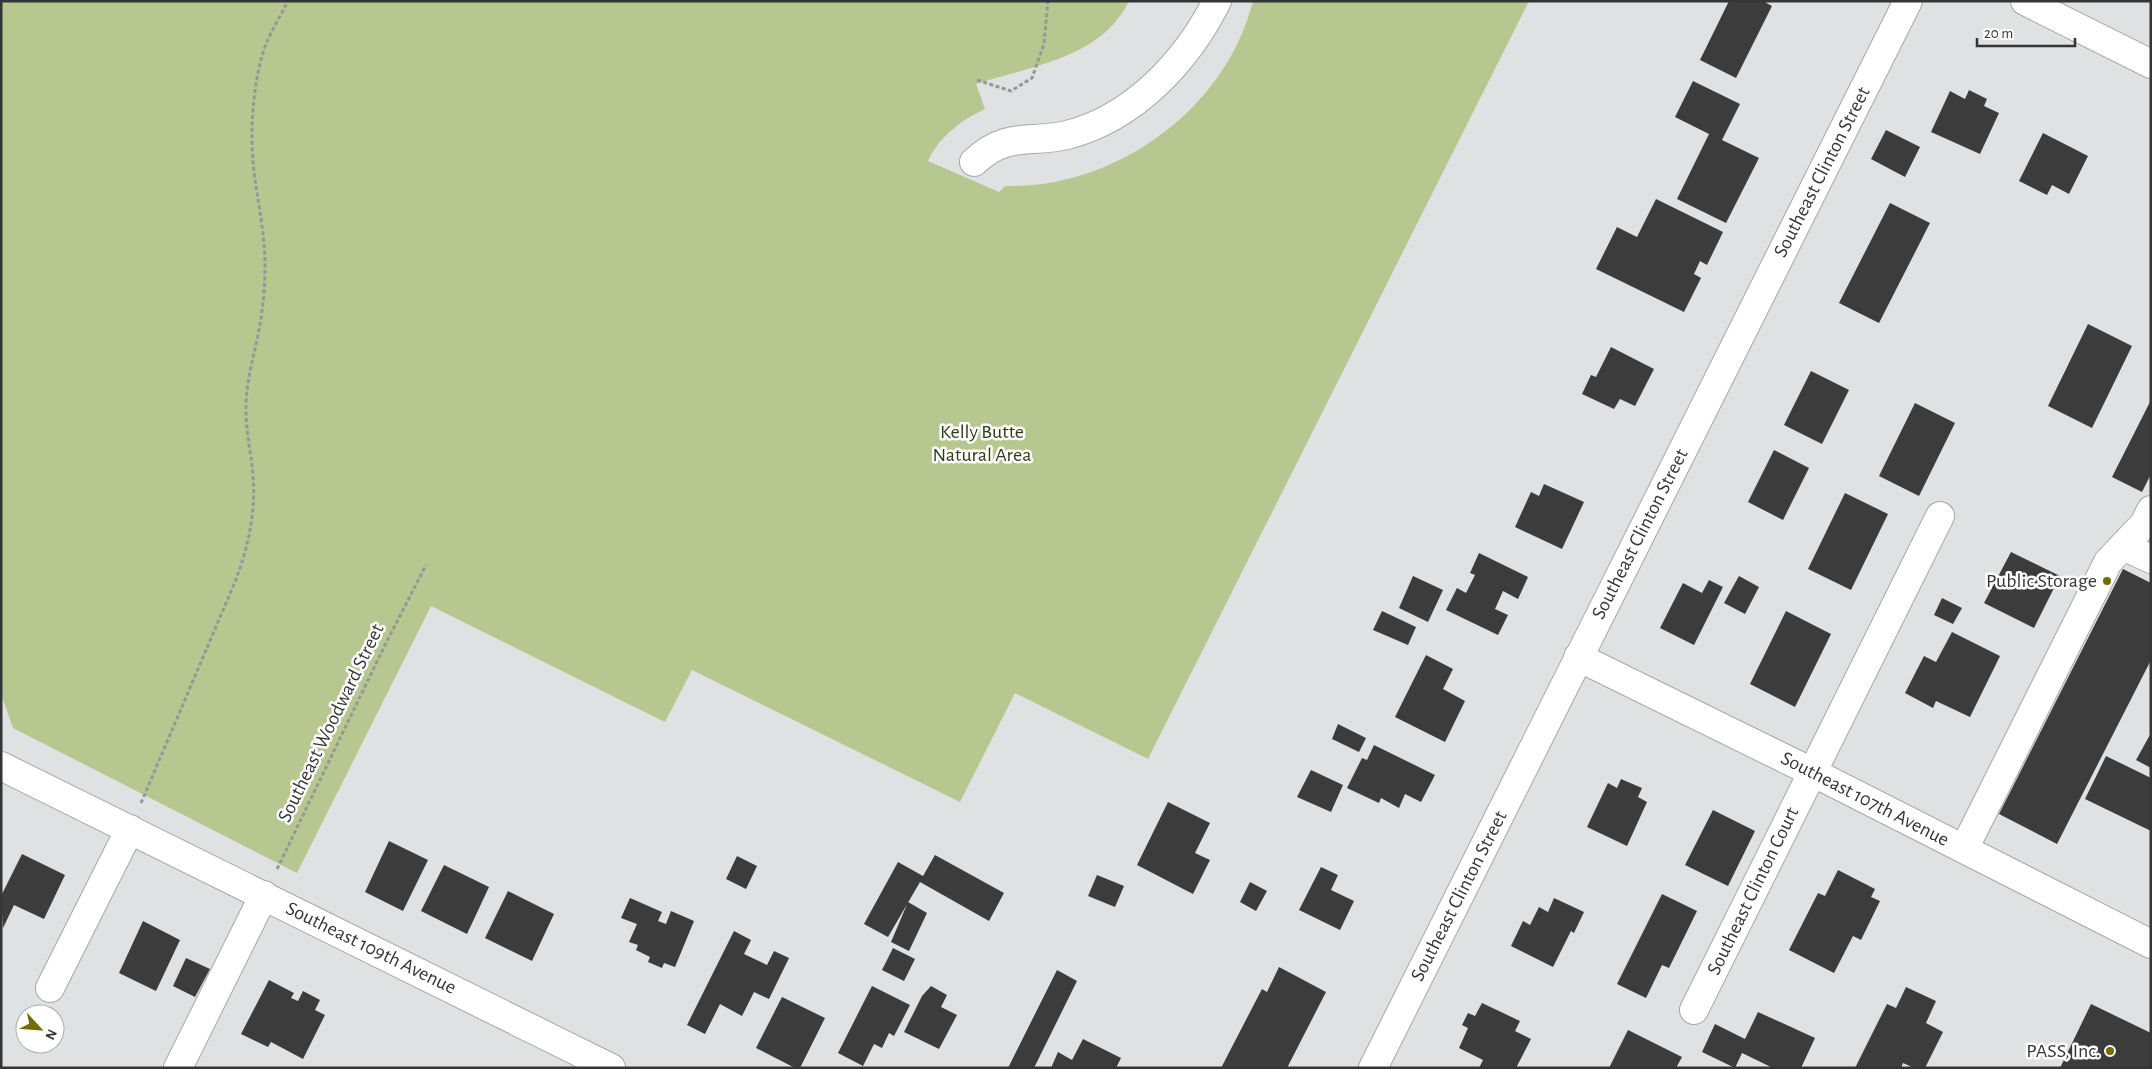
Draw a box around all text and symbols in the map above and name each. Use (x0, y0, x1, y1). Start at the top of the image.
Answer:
scale bar (1977, 15, 2074, 47)
text: 20 m (1984, 26, 2013, 41)
street label: Southeast Clinton Street (1770, 83, 1874, 260)
park label: Kelly Butte Natural Area (933, 422, 1031, 465)
street label: Southeast Clinton Street (1588, 445, 1692, 622)
place label: Public Storage (1986, 571, 2097, 591)
marker: Public Storage (2101, 575, 2113, 587)
street label: Southeast Woodward Street (274, 620, 388, 825)
street label: Southeast 107th Avenue (1778, 748, 1952, 850)
street label: Southeast Clinton Court (1704, 803, 1803, 978)
street label: Southeast Clinton Street (1407, 807, 1511, 984)
street label: Southeast 109th Avenue (283, 898, 459, 998)
north arrow (15, 1004, 65, 1054)
text: N (42, 1027, 59, 1042)
place label: PASS, Inc. (2026, 1041, 2100, 1061)
marker: PASS, Inc. (2104, 1045, 2116, 1057)

